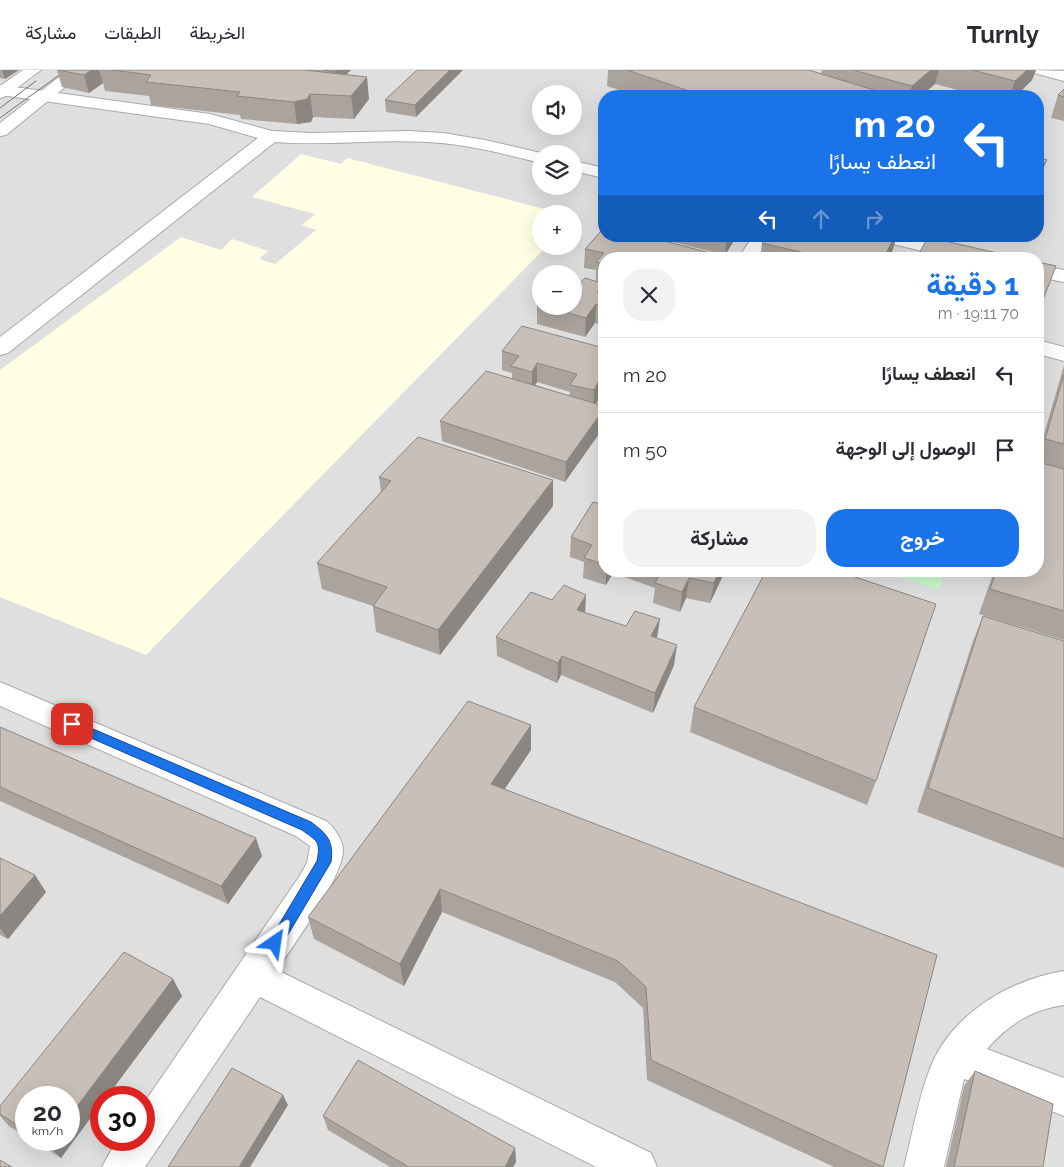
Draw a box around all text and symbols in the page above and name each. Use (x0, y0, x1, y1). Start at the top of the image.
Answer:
text: Turnly (967, 20, 1039, 49)
text: مشاركة (25, 22, 76, 43)
text: الطبقات (104, 22, 161, 43)
text: الخريطة (189, 22, 245, 43)
map controls (532, 85, 582, 315)
button: sound (532, 85, 582, 135)
text: 20 m (854, 104, 936, 145)
icon: left (954, 110, 1019, 175)
button: layers (532, 145, 582, 195)
text: انعطف يسارًا (829, 148, 936, 174)
button: + (532, 205, 582, 255)
icon: left (754, 205, 782, 233)
icon: ahead (807, 205, 835, 233)
icon: right (860, 205, 888, 233)
button: − (532, 265, 582, 315)
text: 1 دقيقة (926, 267, 1019, 302)
button: close (623, 269, 675, 321)
text: 70 m · 19:11 (938, 304, 1019, 323)
icon: left (991, 361, 1019, 389)
text: انعطف يسارًا (882, 362, 976, 384)
text: 20 m (623, 364, 667, 386)
icon: arrive (991, 436, 1019, 464)
text: الوصول إلى الوجهة (836, 437, 976, 459)
text: 50 m (623, 439, 667, 461)
button: مشاركة (623, 509, 816, 567)
button: خروج (826, 509, 1019, 567)
pin (51, 703, 93, 745)
icon: arrive (58, 710, 86, 738)
position arrow (248, 916, 300, 968)
speed limit sign: 30 (90, 1086, 155, 1151)
text: 20 (33, 1097, 62, 1127)
text: km/h (32, 1124, 63, 1138)

